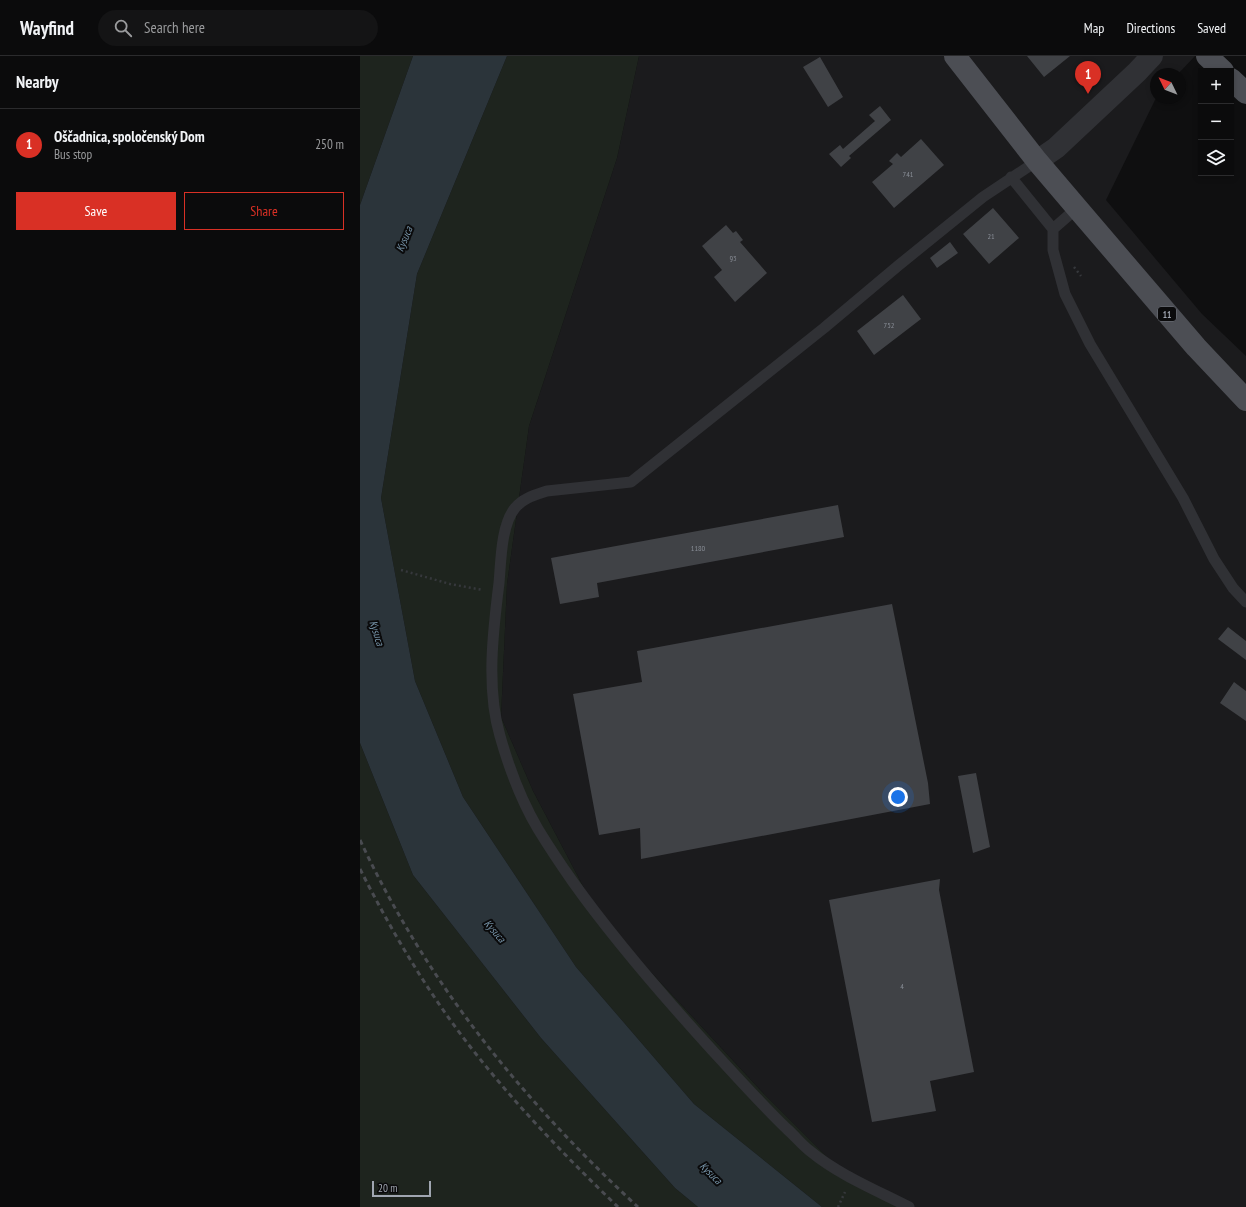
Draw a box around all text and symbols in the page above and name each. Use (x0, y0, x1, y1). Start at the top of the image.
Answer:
search box (98, 10, 378, 46)
text: Wayfind (20, 16, 74, 40)
icon: search (112, 17, 134, 39)
text: Search here (144, 18, 205, 37)
text: Map (1084, 19, 1104, 37)
text: Directions (1126, 19, 1175, 37)
text: Saved (1197, 19, 1226, 37)
pin: 1 (1075, 61, 1101, 94)
north arrow (1150, 68, 1186, 104)
map controls (1198, 68, 1234, 176)
button: + (1198, 68, 1234, 104)
text: Nearby (16, 71, 59, 93)
button: − (1198, 104, 1234, 140)
text: Oščadnica, spoločenský Dom (54, 127, 205, 146)
text: 1 (26, 136, 32, 153)
text: 250 m (315, 136, 344, 153)
button: layers (1198, 140, 1234, 176)
text: Bus stop (54, 146, 92, 163)
house number: 741 (903, 169, 914, 179)
button: Save (16, 192, 176, 230)
button: Share (184, 192, 344, 230)
water label: Kysuca (393, 224, 416, 254)
house number: 21 (987, 231, 995, 241)
house number: 93 (729, 253, 737, 263)
road number: 11 (1158, 307, 1176, 321)
house number: 752 (884, 320, 895, 330)
house number: 1180 (691, 543, 706, 553)
water label: Kysuca (366, 619, 388, 648)
your location (888, 787, 908, 807)
water label: Kysuca (481, 917, 509, 946)
house number: 4 (900, 981, 904, 991)
water label: Kysuca (697, 1159, 726, 1188)
scale bar (372, 1179, 431, 1198)
text: 20 m (378, 1181, 397, 1195)

